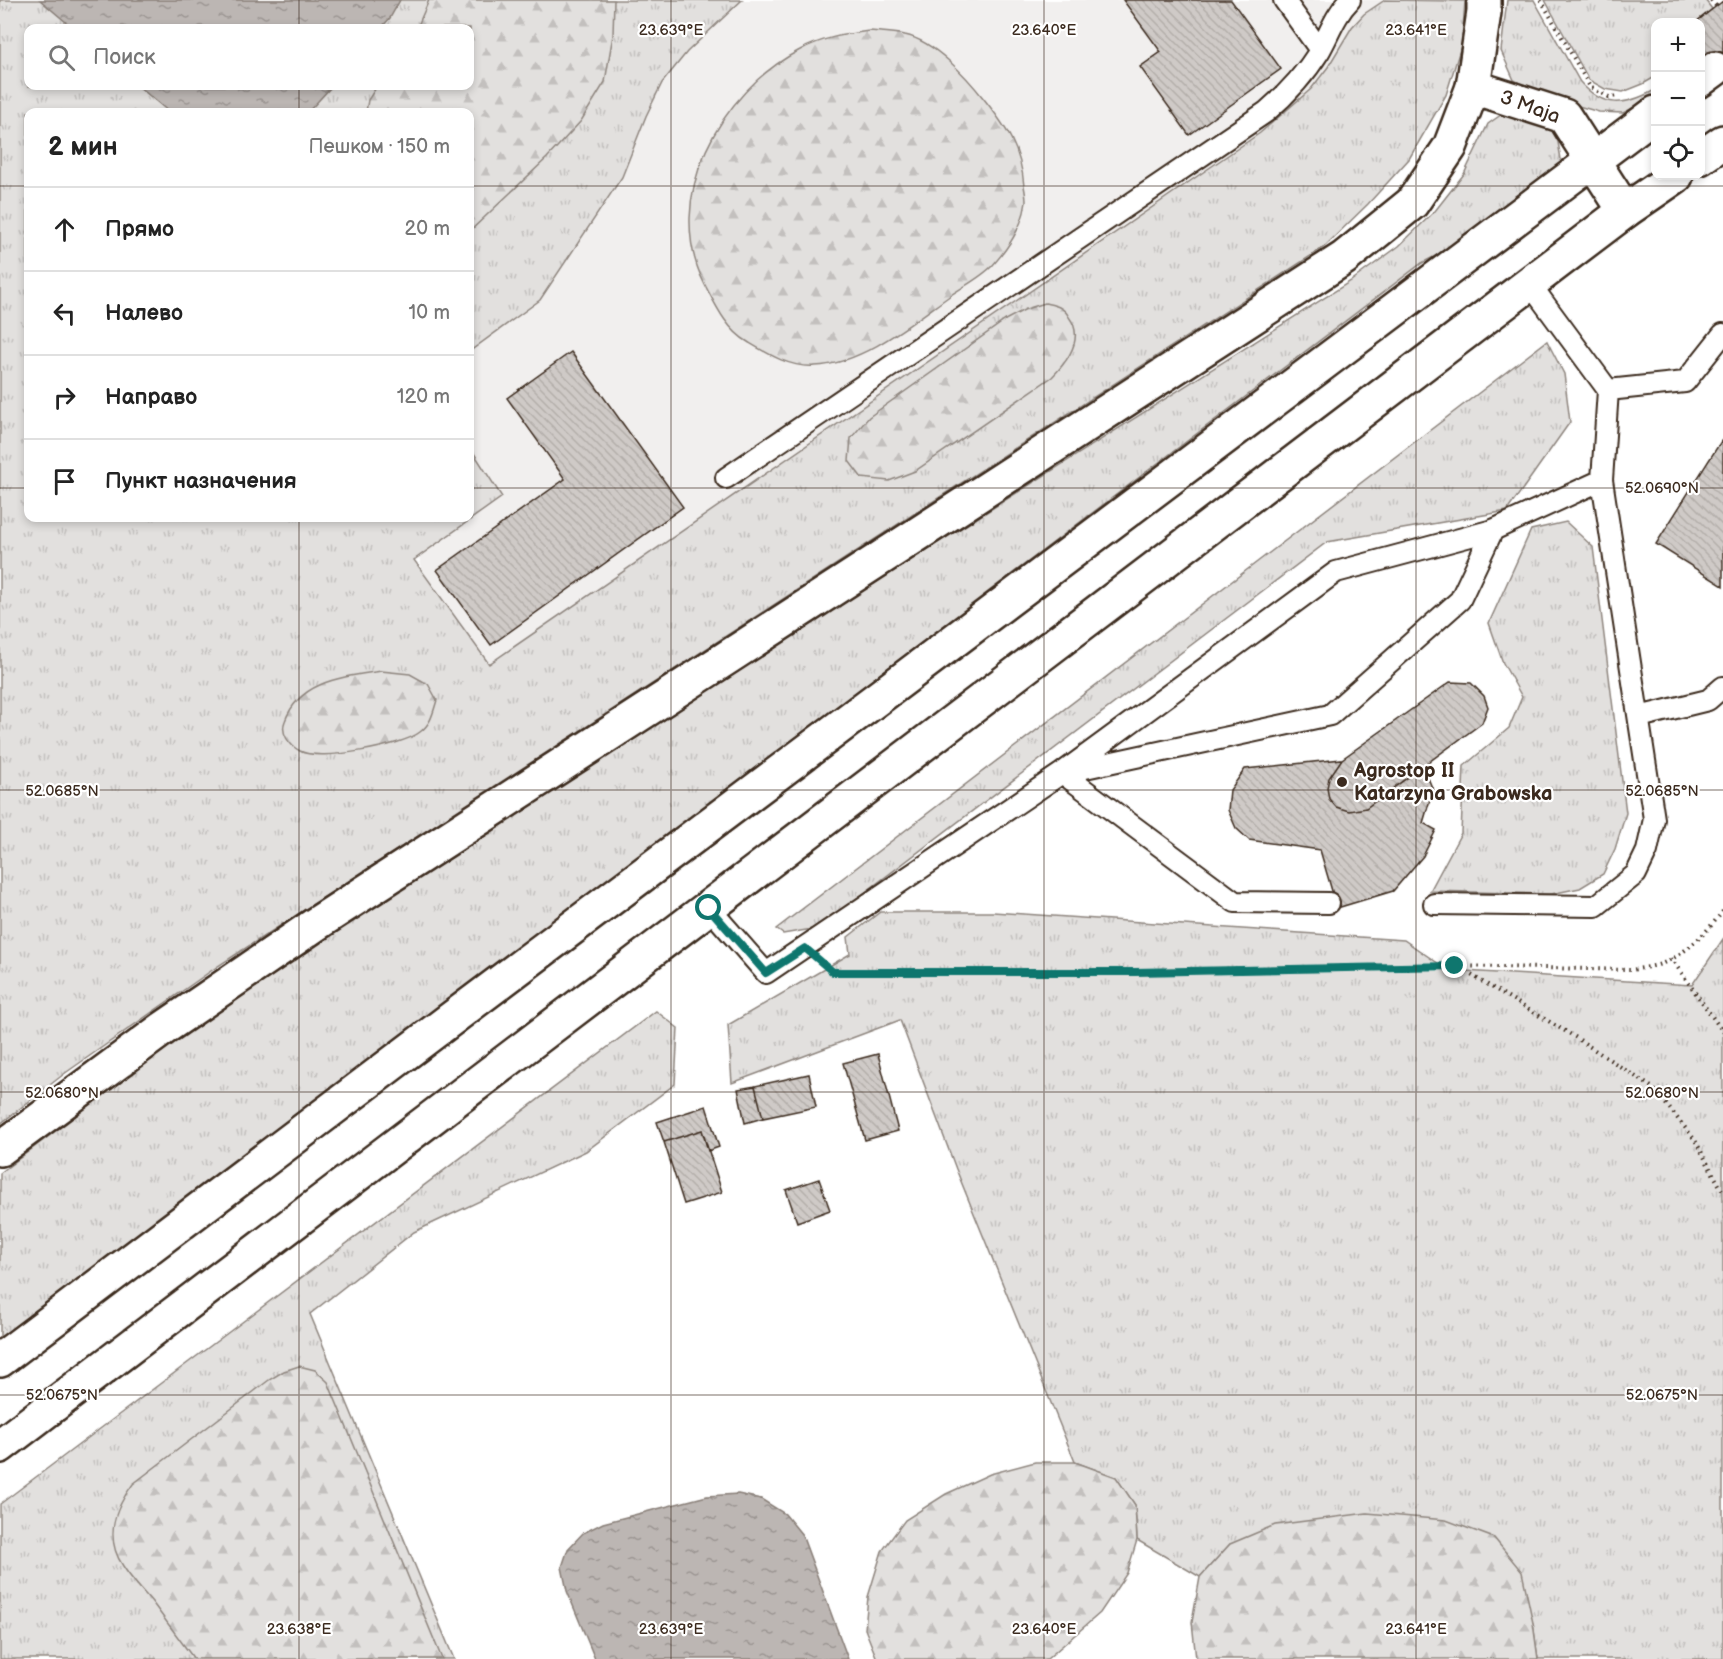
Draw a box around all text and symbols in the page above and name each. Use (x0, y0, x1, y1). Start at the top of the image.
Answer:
map controls (1651, 18, 1705, 180)
button: + (1651, 18, 1705, 72)
text: 23.639°E (639, 21, 703, 40)
text: 23.640°E (1012, 21, 1076, 40)
text: 23.641°E (1385, 21, 1447, 40)
search box (24, 24, 474, 90)
icon: search (45, 41, 78, 74)
text: Поиск (93, 44, 156, 71)
button: − (1651, 72, 1705, 126)
street label: 3 Maja (1497, 85, 1563, 129)
button: locate (1651, 126, 1705, 180)
text: 2 мин (48, 132, 118, 163)
text: Пешком · 150 m (309, 135, 450, 159)
icon: ahead (48, 213, 81, 246)
text: Прямо (105, 216, 174, 243)
text: 20 m (405, 217, 450, 241)
icon: left (48, 297, 81, 330)
text: Налево (105, 300, 183, 327)
text: 10 m (409, 301, 450, 325)
icon: right (48, 381, 81, 414)
text: Направо (105, 384, 197, 411)
text: 120 m (397, 385, 450, 409)
icon: arrive (48, 465, 81, 498)
text: Пункт назначения (105, 468, 297, 495)
text: 52.0690°N (1625, 479, 1699, 498)
place label: Agrostop II Katarzyna Grabowska (1353, 759, 1552, 806)
marker: Agrostop II Katarzyna Grabowska (1335, 775, 1349, 789)
text: 52.0685°N (25, 782, 99, 801)
text: 52.0685°N (1625, 782, 1699, 801)
route start (695, 894, 721, 920)
route end (1441, 952, 1467, 978)
text: 52.0680°N (25, 1084, 99, 1103)
text: 52.0680°N (1625, 1084, 1699, 1103)
text: 52.0675°N (26, 1386, 98, 1405)
text: 52.0675°N (1626, 1386, 1698, 1405)
text: 23.638°E (267, 1620, 331, 1639)
text: 23.639°E (639, 1620, 703, 1639)
text: 23.640°E (1012, 1620, 1076, 1639)
text: 23.641°E (1385, 1620, 1447, 1639)

